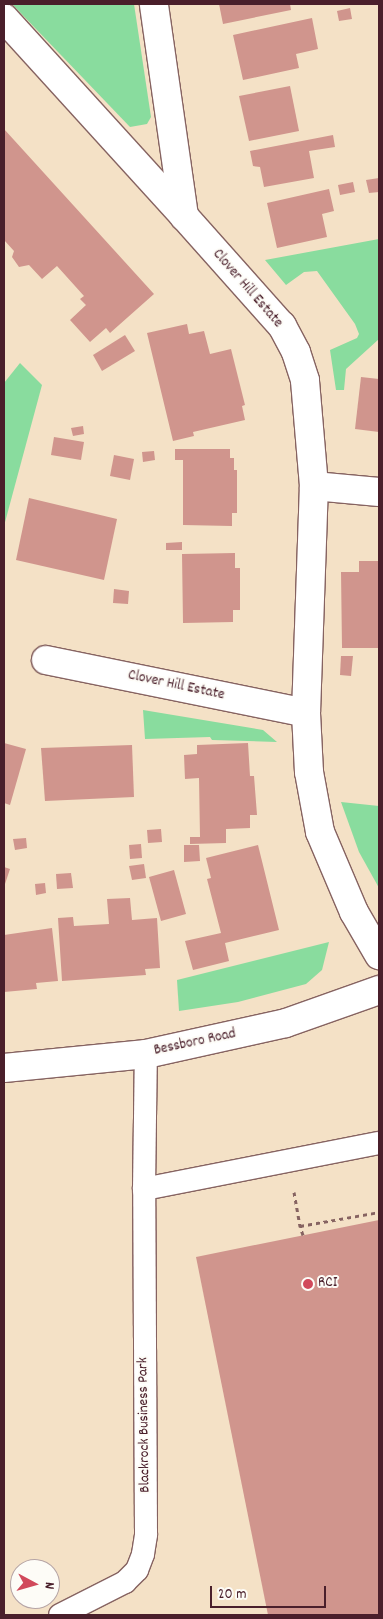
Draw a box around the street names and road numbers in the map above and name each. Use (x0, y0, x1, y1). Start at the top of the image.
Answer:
street label: Clover Hill Estate (208, 246, 286, 332)
street label: Clover Hill Estate (126, 667, 226, 705)
street label: Bessboro Road (152, 1026, 238, 1060)
street label: Blackrock Business Park (135, 1357, 155, 1493)

